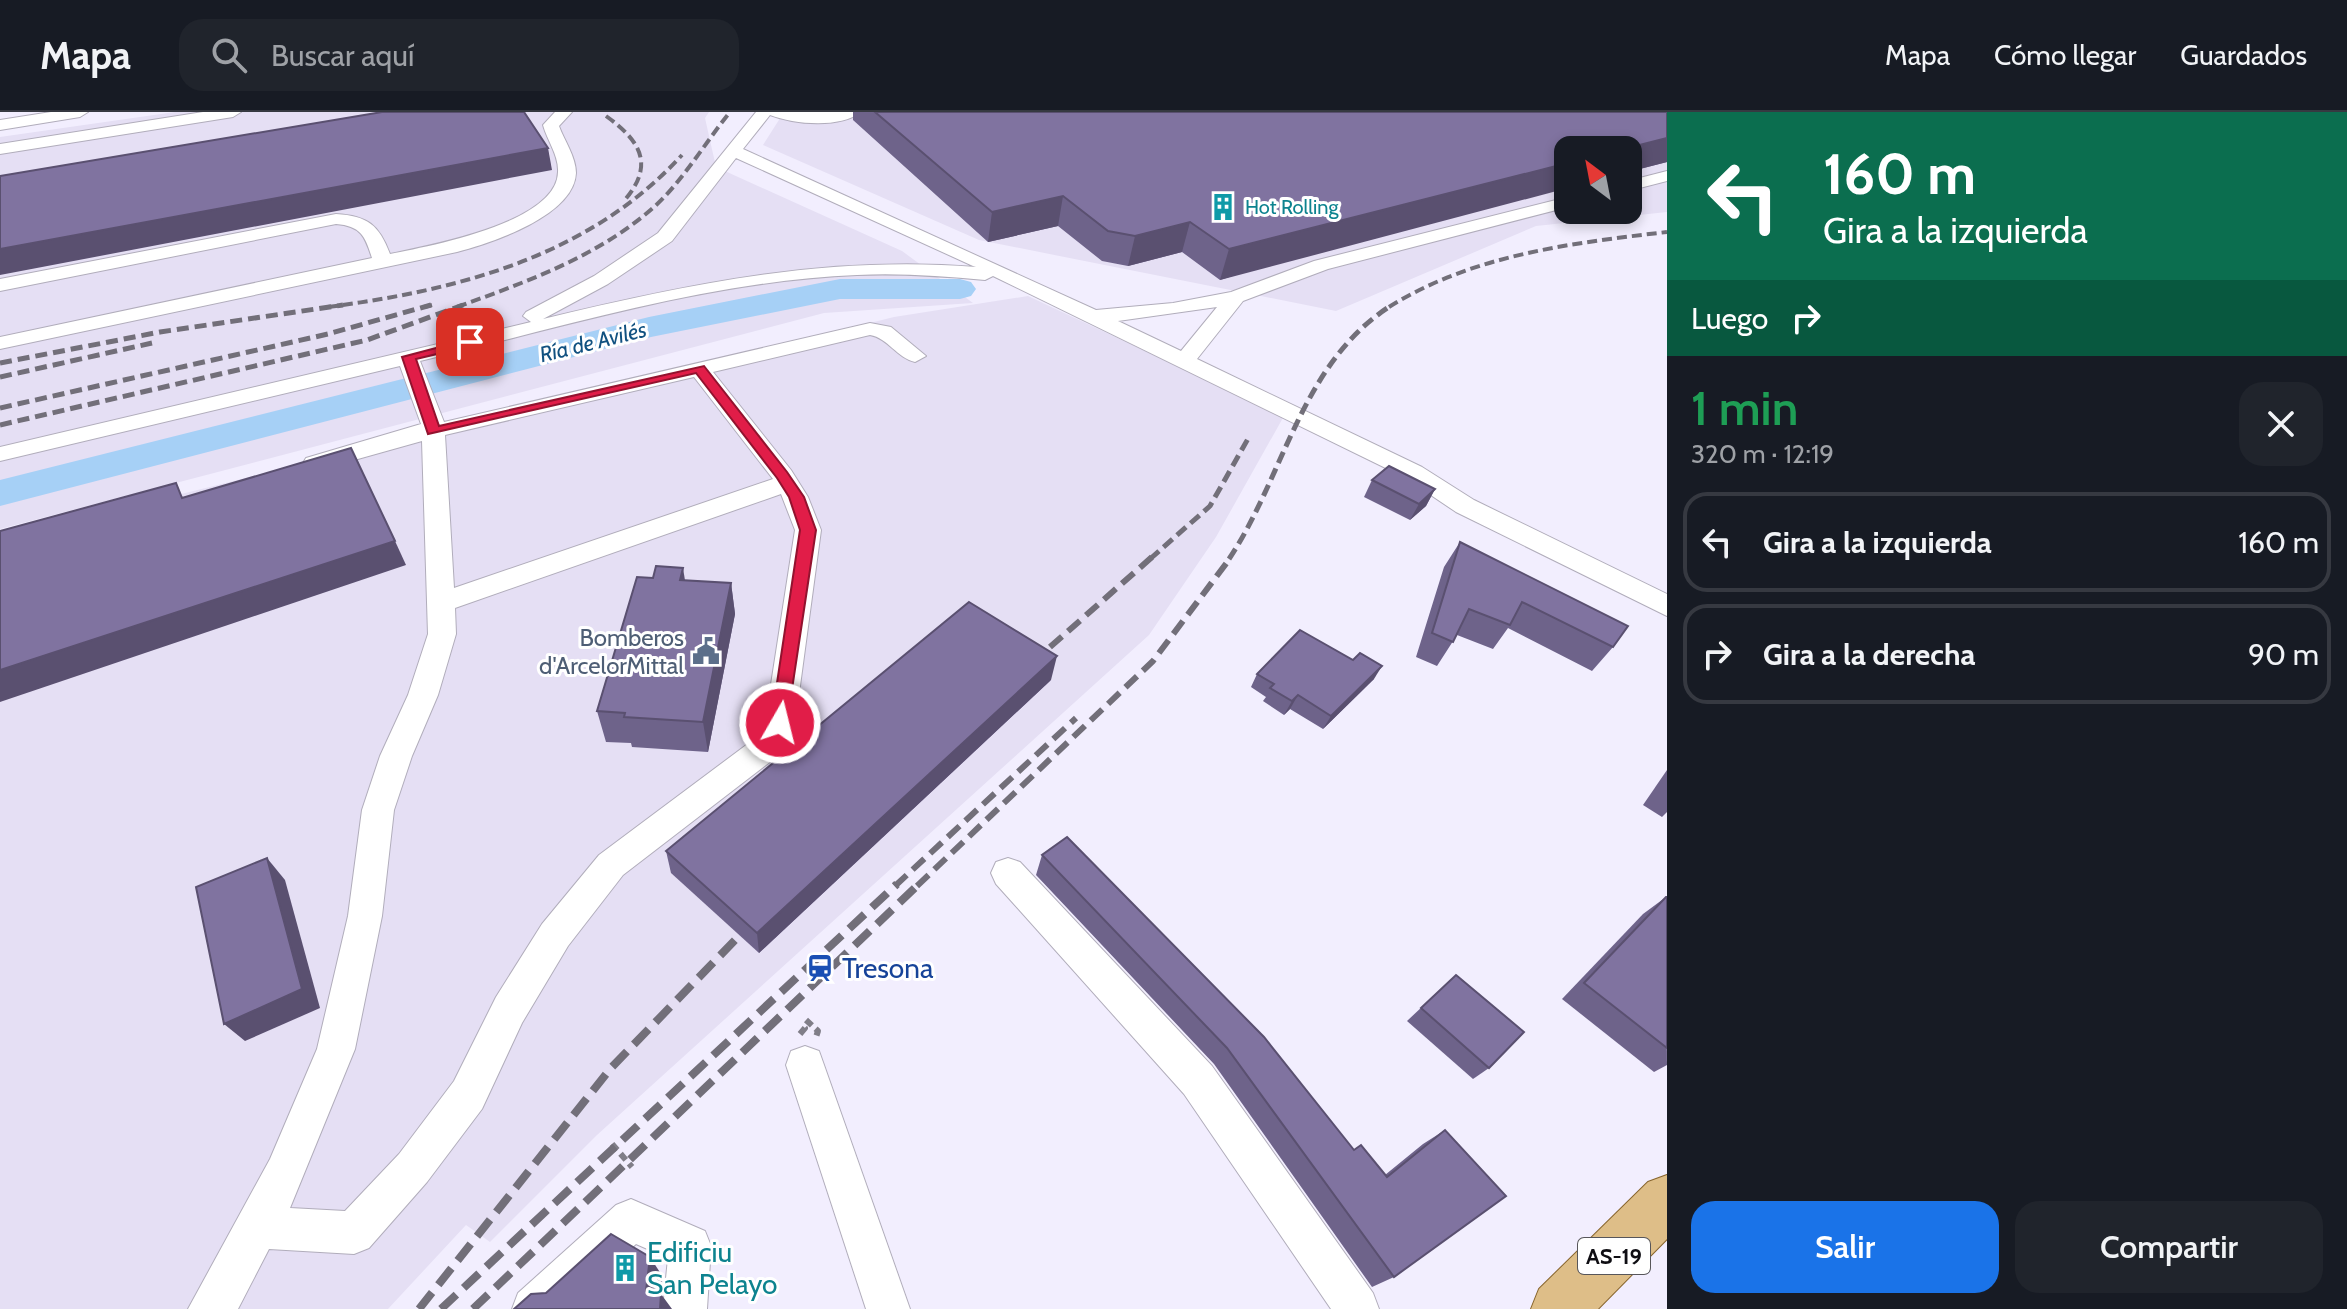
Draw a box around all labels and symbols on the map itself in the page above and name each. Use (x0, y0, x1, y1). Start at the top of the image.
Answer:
north arrow (1554, 136, 1642, 224)
building icon: Hot Rolling (1208, 192, 1238, 222)
place label: Hot Rolling (1245, 195, 1339, 219)
pin (436, 308, 504, 376)
water label: Ría de Avilés (537, 316, 650, 368)
place label: Bomberos d'ArcelorMittal (539, 623, 684, 680)
public building icon: Bomberos d'ArcelorMittal (691, 636, 721, 666)
position arrow (738, 681, 822, 765)
place label: Tresona (842, 951, 934, 985)
station icon: Tresona (805, 953, 835, 983)
place label: Edificiu San Pelayo (647, 1235, 777, 1301)
road number: AS-19 (1578, 1238, 1650, 1274)
building icon: Edificiu San Pelayo (610, 1253, 640, 1283)

